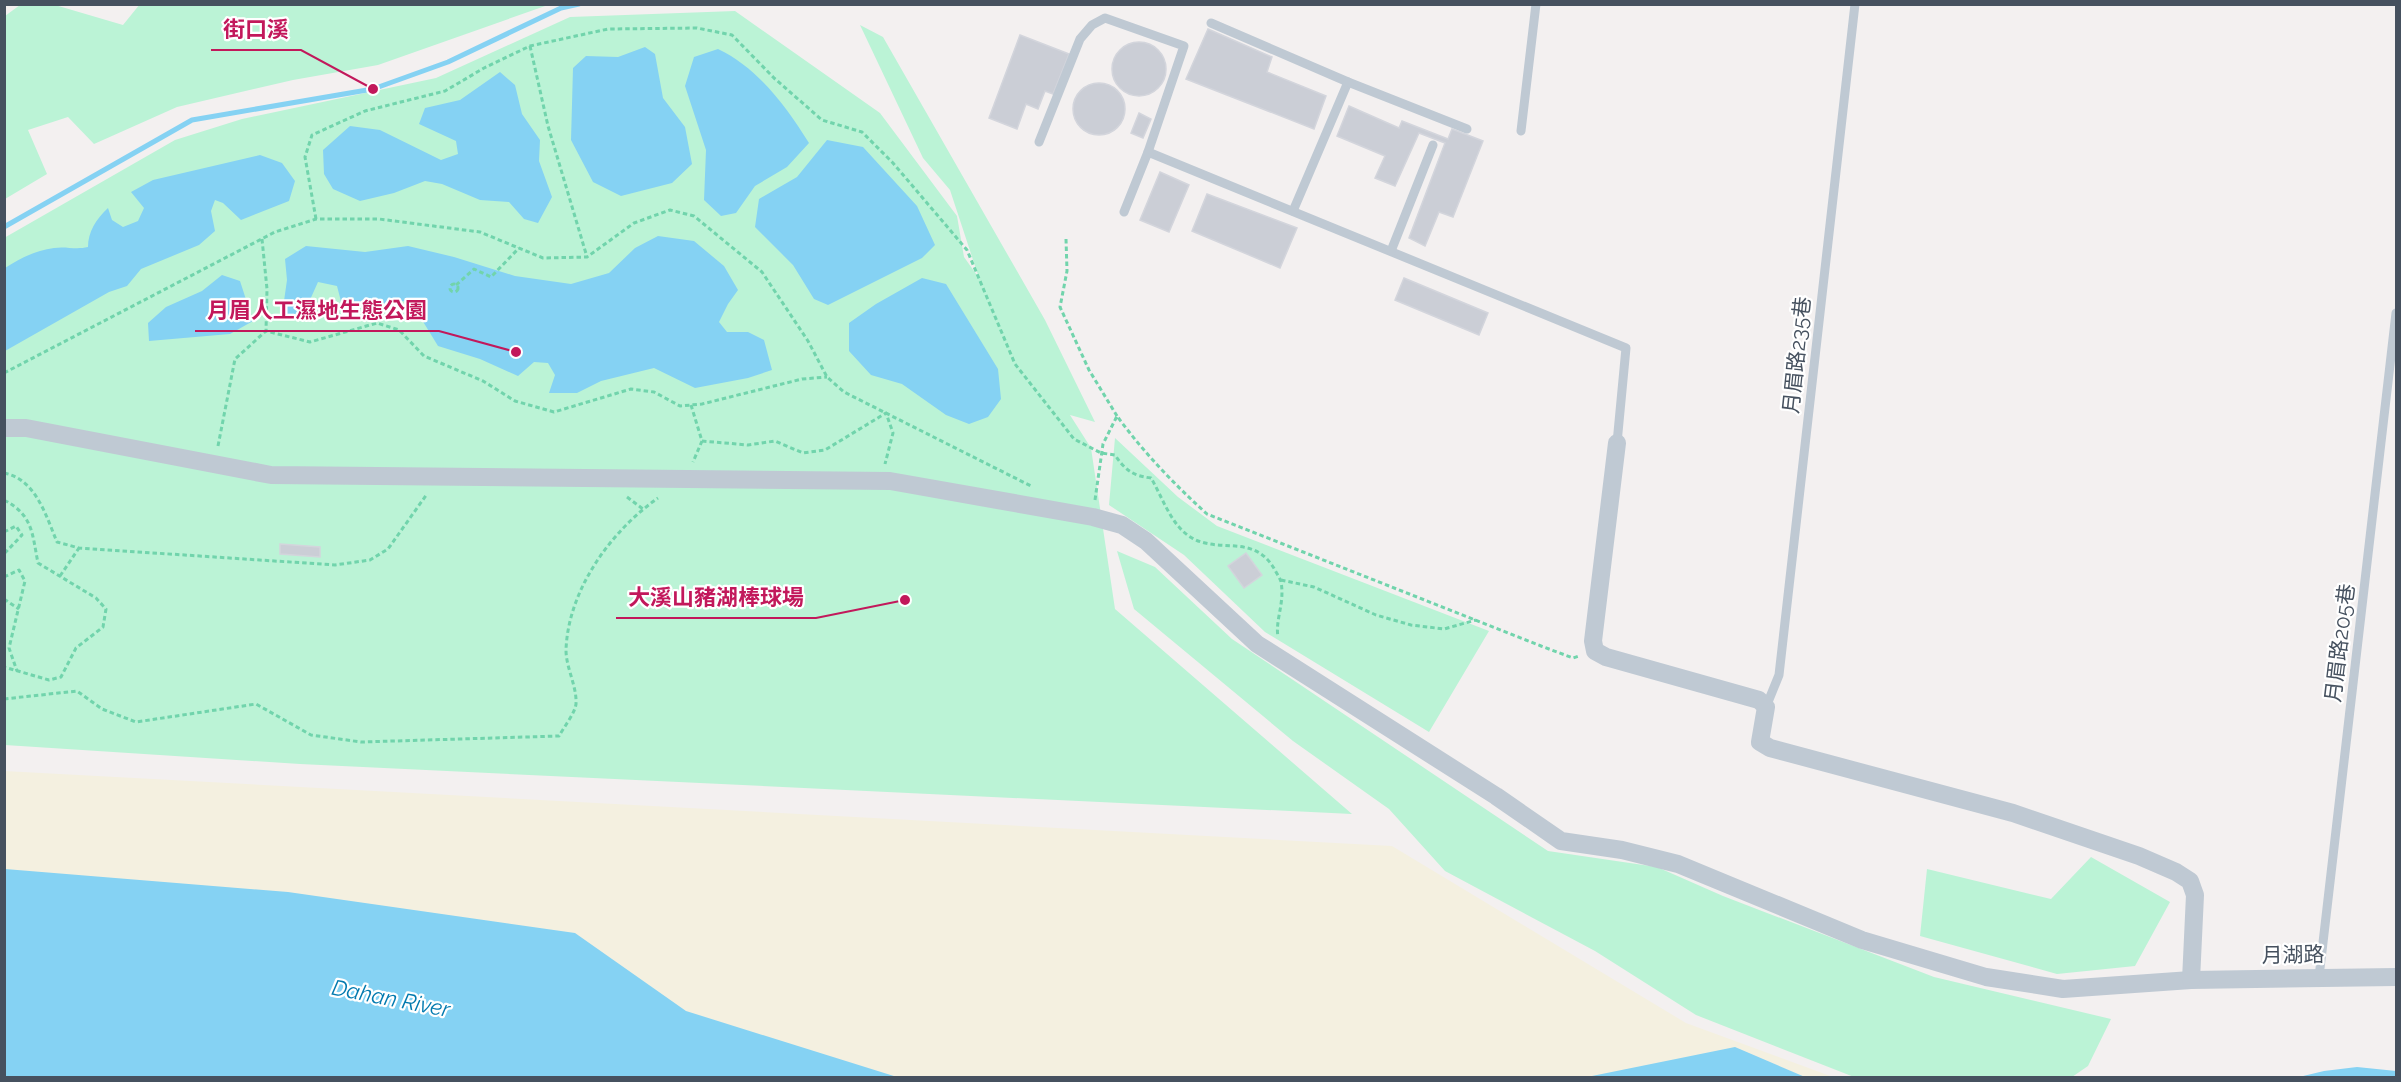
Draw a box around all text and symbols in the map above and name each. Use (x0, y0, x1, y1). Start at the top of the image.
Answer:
callout: 街口溪 (211, 10, 301, 50)
text: 街口溪 (223, 16, 289, 42)
callout: 月眉人工濕地生態公園 (195, 291, 439, 331)
street label: 月眉路235巷 (1778, 295, 1815, 415)
text: 月眉人工濕地生態公園 (207, 297, 427, 323)
callout: 大溪山豬湖棒球場 (616, 578, 816, 618)
street label: 月眉路205巷 (2320, 582, 2359, 704)
text: 大溪山豬湖棒球場 (628, 584, 804, 610)
street label: 月湖路 (2261, 941, 2325, 968)
water label: Dahan River (330, 974, 454, 1022)

